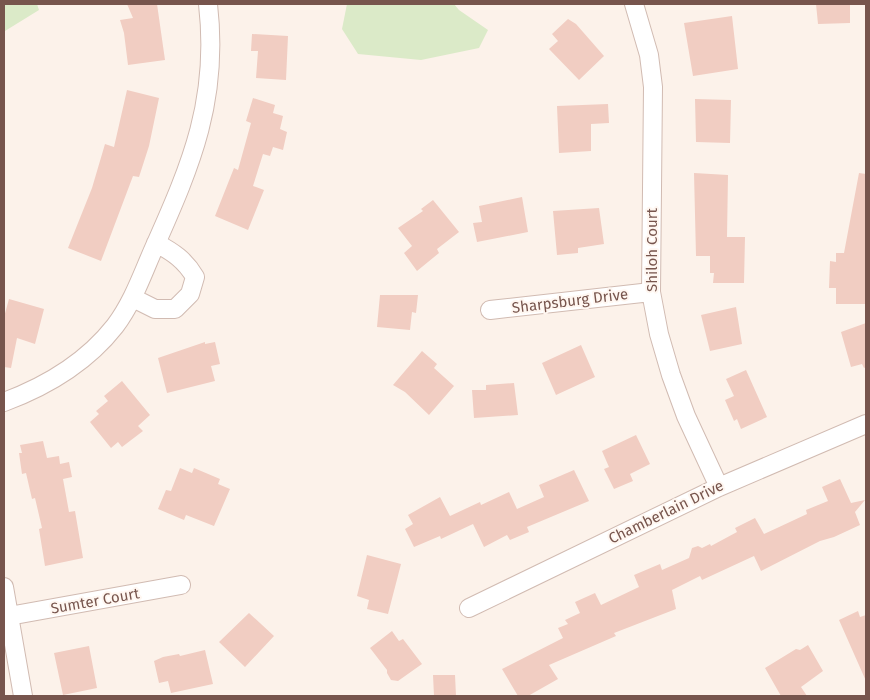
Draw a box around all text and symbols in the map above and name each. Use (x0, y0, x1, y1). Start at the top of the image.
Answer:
street label: Shiloh Court (643, 208, 661, 292)
street label: Sharpsburg Drive (511, 285, 629, 317)
street label: Chamberlain Drive (606, 476, 726, 548)
street label: Sumter Court (49, 584, 141, 618)

